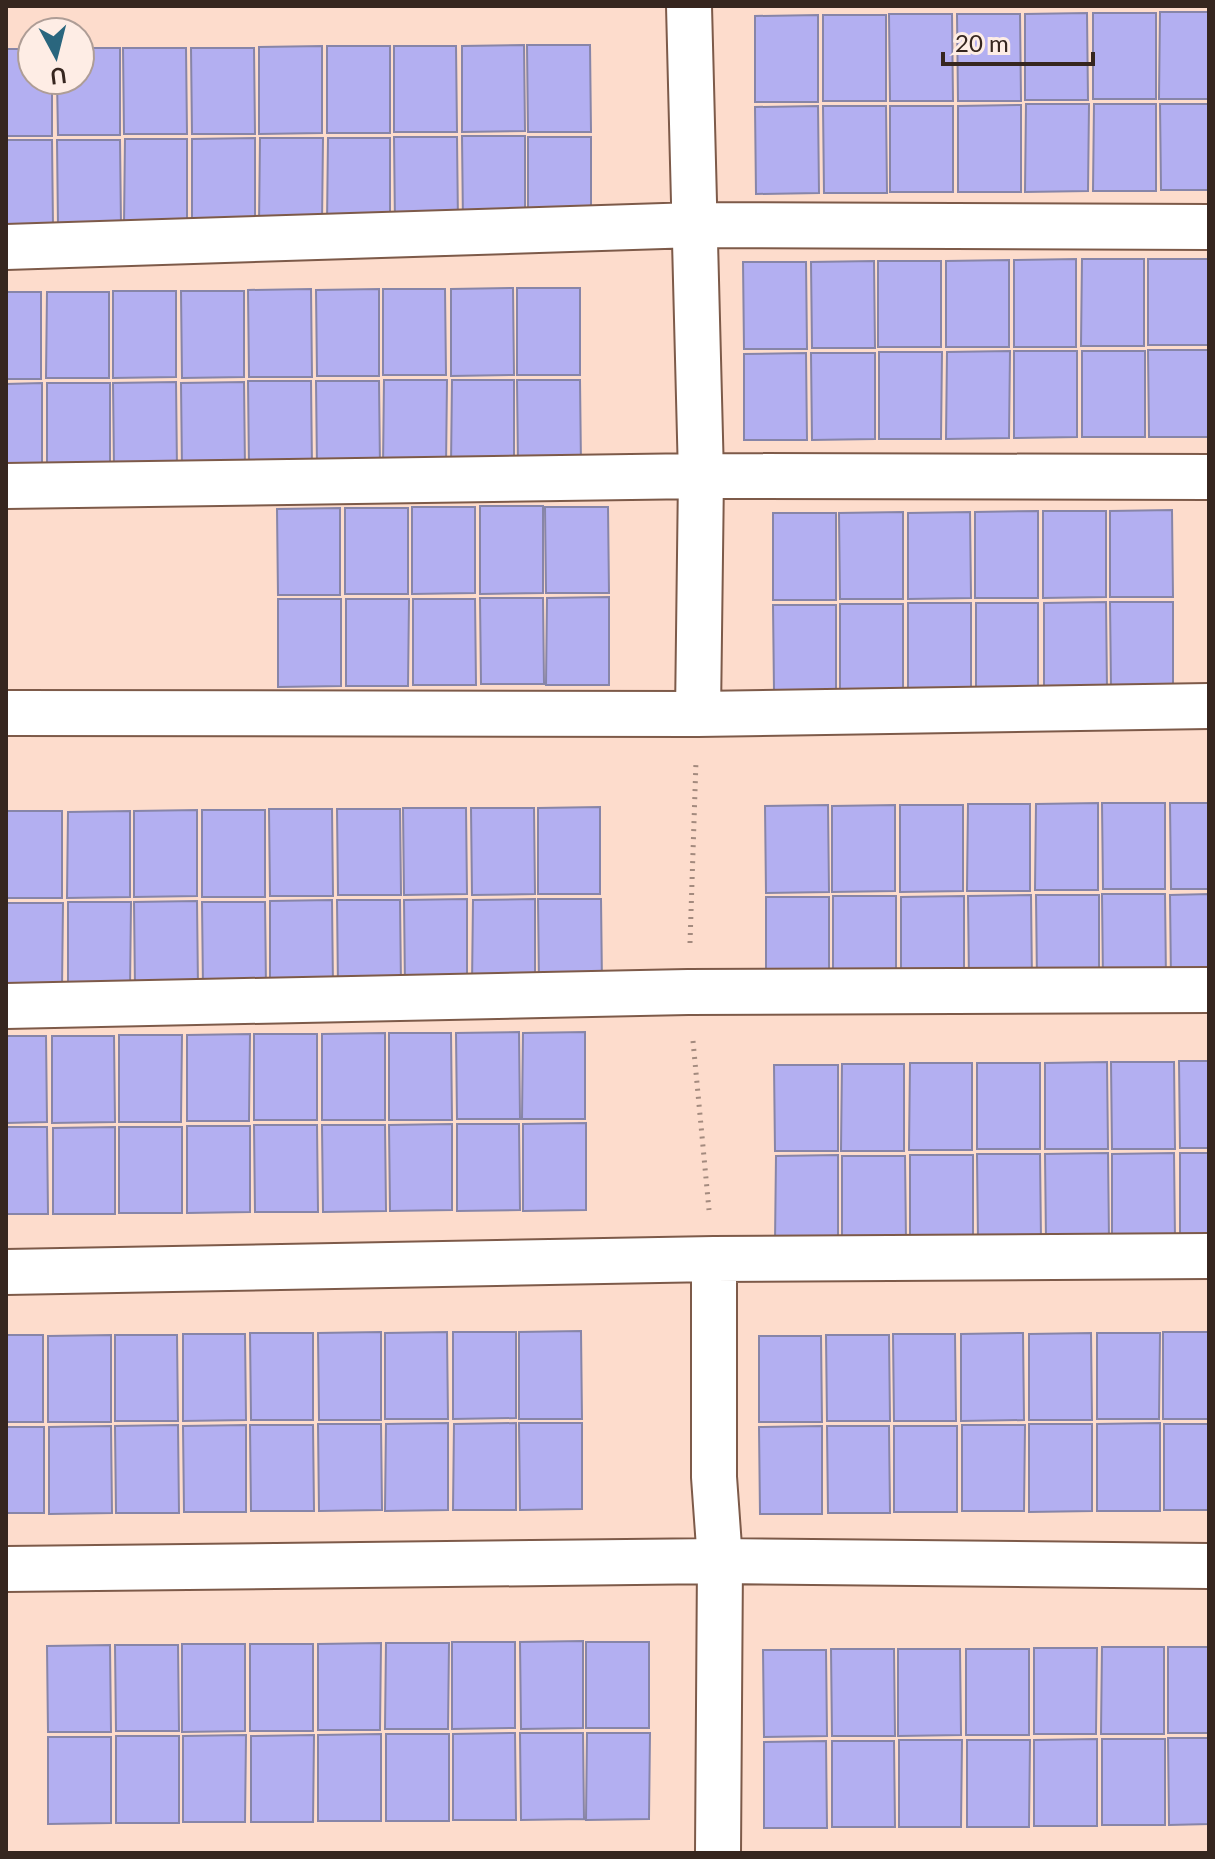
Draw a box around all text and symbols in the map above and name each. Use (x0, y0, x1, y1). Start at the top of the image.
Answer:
north arrow (16, 16, 96, 96)
scale bar (943, 16, 1093, 66)
text: 20 m (955, 28, 1009, 57)
text: U (49, 62, 68, 91)

